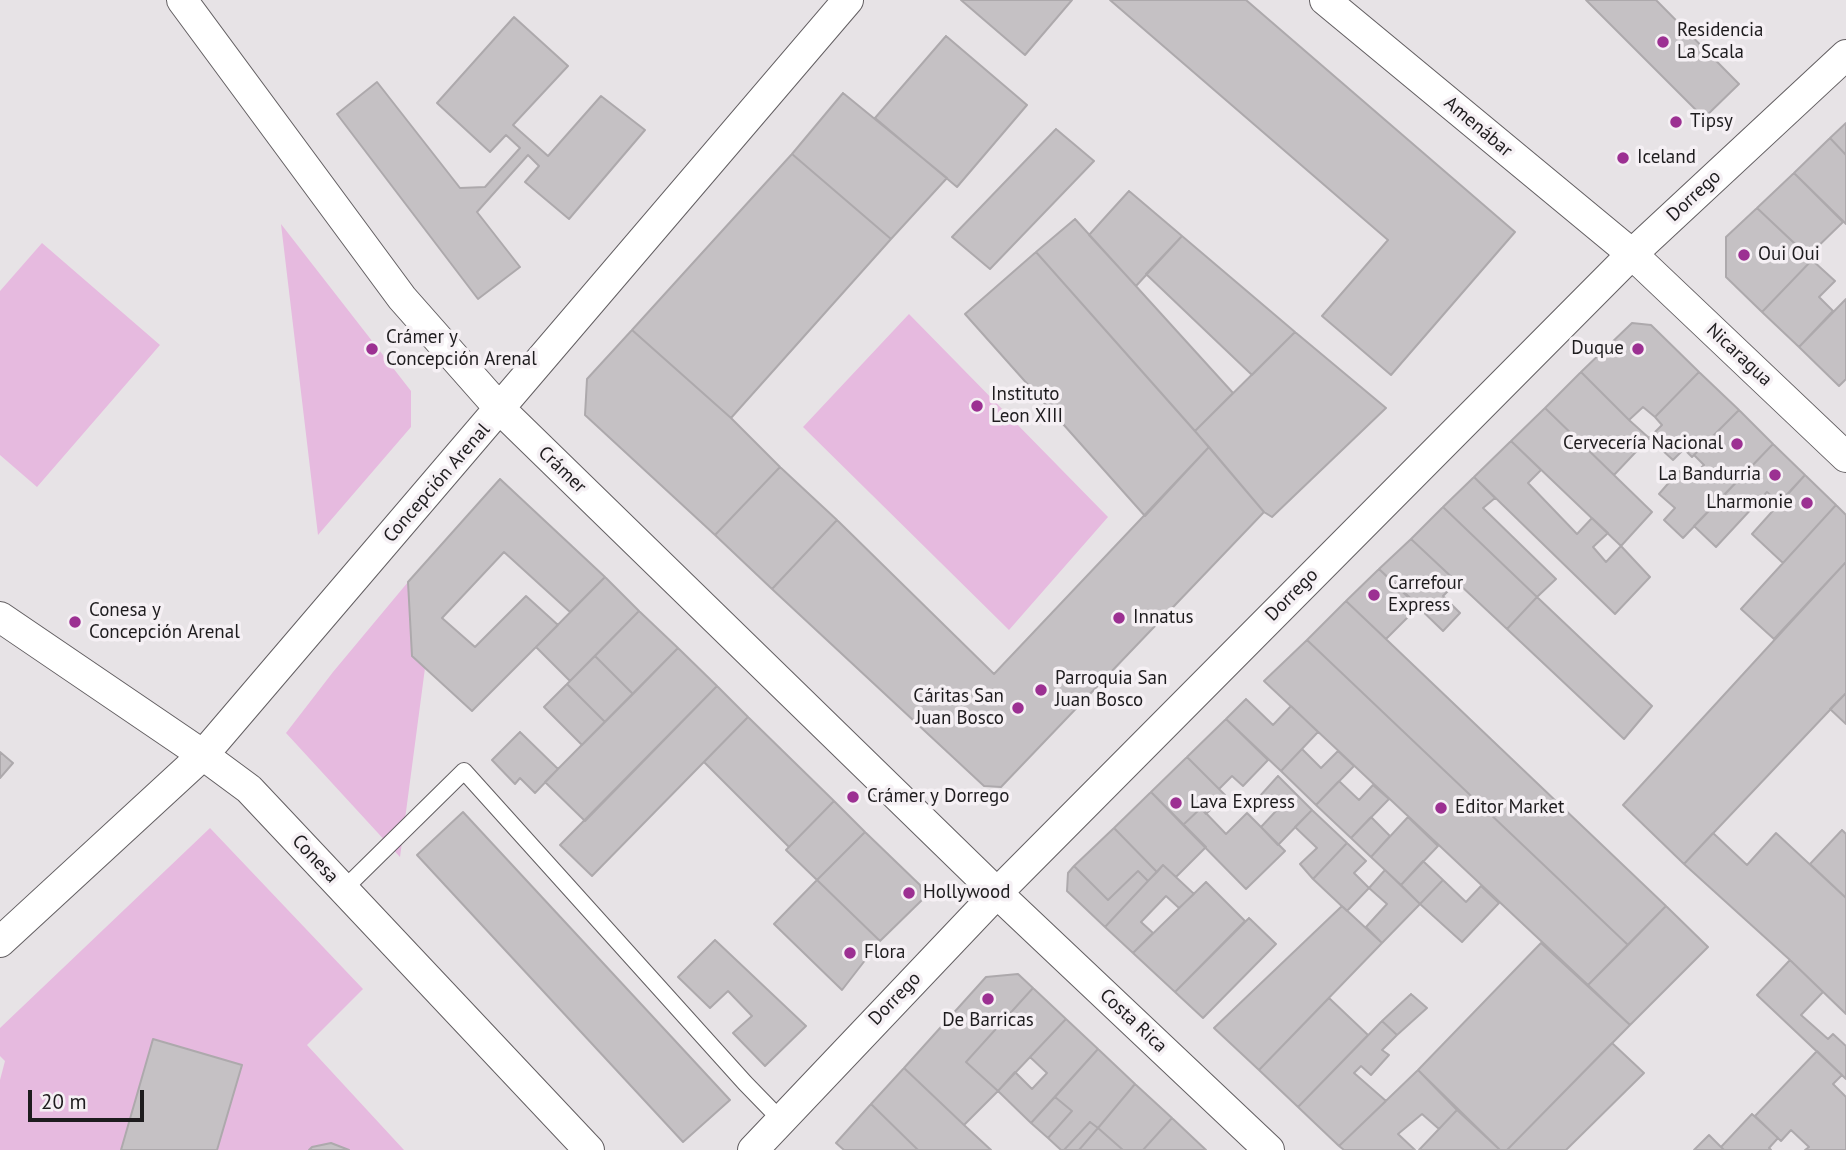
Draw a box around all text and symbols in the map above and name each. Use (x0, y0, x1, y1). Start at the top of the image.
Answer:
place label: Residencia La Scala (1677, 20, 1763, 64)
marker: Residencia La Scala (1655, 34, 1671, 50)
street label: Amenábar (1439, 92, 1517, 162)
place label: Tipsy (1690, 111, 1733, 133)
marker: Tipsy (1668, 114, 1684, 130)
place label: Iceland (1637, 147, 1696, 169)
marker: Iceland (1615, 150, 1631, 166)
street label: Dorrego (1662, 165, 1726, 227)
place label: Oui Oui (1758, 244, 1820, 266)
marker: Oui Oui (1736, 247, 1752, 263)
street label: Nicaragua (1701, 319, 1777, 391)
place label: Crámer y Concepción Arenal (386, 327, 537, 371)
place label: Duque (1571, 338, 1624, 360)
marker: Crámer y Concepción Arenal (364, 341, 380, 357)
marker: Duque (1630, 341, 1646, 357)
place label: Instituto Leon XIII (991, 384, 1063, 428)
marker: Instituto Leon XIII (969, 398, 985, 414)
street label: Concepción Arenal (379, 419, 495, 547)
place label: Cervecería Nacional (1563, 433, 1723, 455)
marker: Cervecería Nacional (1729, 436, 1745, 452)
street label: Crámer (533, 442, 591, 498)
place label: La Bandurria (1658, 464, 1761, 486)
marker: La Bandurria (1767, 467, 1783, 483)
place label: Lharmonie (1706, 492, 1793, 514)
marker: Lharmonie (1799, 495, 1815, 511)
street label: Dorrego (1261, 564, 1323, 626)
place label: Carrefour Express (1388, 573, 1463, 617)
marker: Carrefour Express (1366, 587, 1382, 603)
place label: Conesa y Concepción Arenal (89, 600, 240, 644)
place label: Innatus (1133, 607, 1193, 629)
marker: Innatus (1111, 610, 1127, 626)
marker: Conesa y Concepción Arenal (67, 614, 83, 630)
place label: Parroquia San Juan Bosco (1055, 668, 1167, 712)
marker: Parroquia San Juan Bosco (1033, 682, 1049, 698)
place label: Cáritas San Juan Bosco (913, 686, 1004, 730)
marker: Cáritas San Juan Bosco (1010, 700, 1026, 716)
place label: Crámer y Dorrego (867, 786, 1009, 808)
marker: Crámer y Dorrego (845, 789, 861, 805)
place label: Lava Express (1190, 792, 1295, 814)
marker: Lava Express (1168, 795, 1184, 811)
place label: Editor Market (1455, 797, 1564, 819)
marker: Editor Market (1433, 800, 1449, 816)
street label: Conesa (287, 830, 343, 888)
place label: Hollywood (923, 882, 1010, 904)
marker: Hollywood (901, 885, 917, 901)
place label: Flora (864, 942, 905, 964)
marker: Flora (842, 945, 858, 961)
street label: Dorrego (864, 968, 926, 1030)
street label: Costa Rica (1095, 984, 1171, 1058)
marker: De Barricas (980, 991, 996, 1007)
place label: De Barricas (942, 1010, 1034, 1032)
scale bar (32, 1076, 147, 1120)
text: 20 m (41, 1088, 87, 1115)

